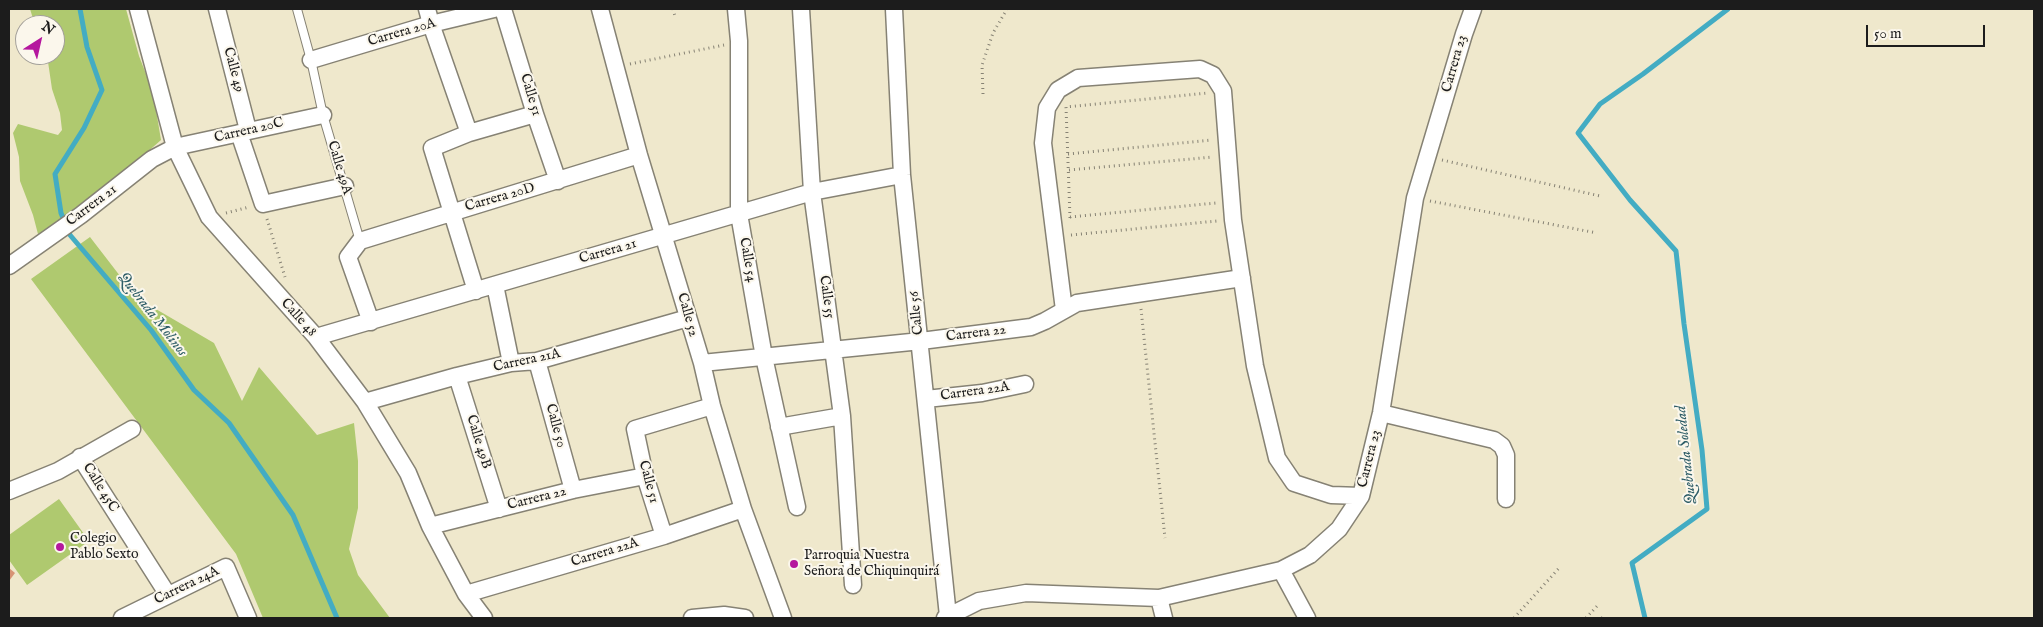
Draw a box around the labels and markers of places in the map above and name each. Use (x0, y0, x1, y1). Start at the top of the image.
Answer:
place label: Colegio Pablo Sexto (70, 531, 139, 564)
marker: Colegio Pablo Sexto (54, 541, 66, 553)
place label: Parroquia Nuestra Señora de Chiquinquirá (804, 548, 939, 580)
marker: Parroquia Nuestra Señora de Chiquinquirá (788, 558, 800, 570)

